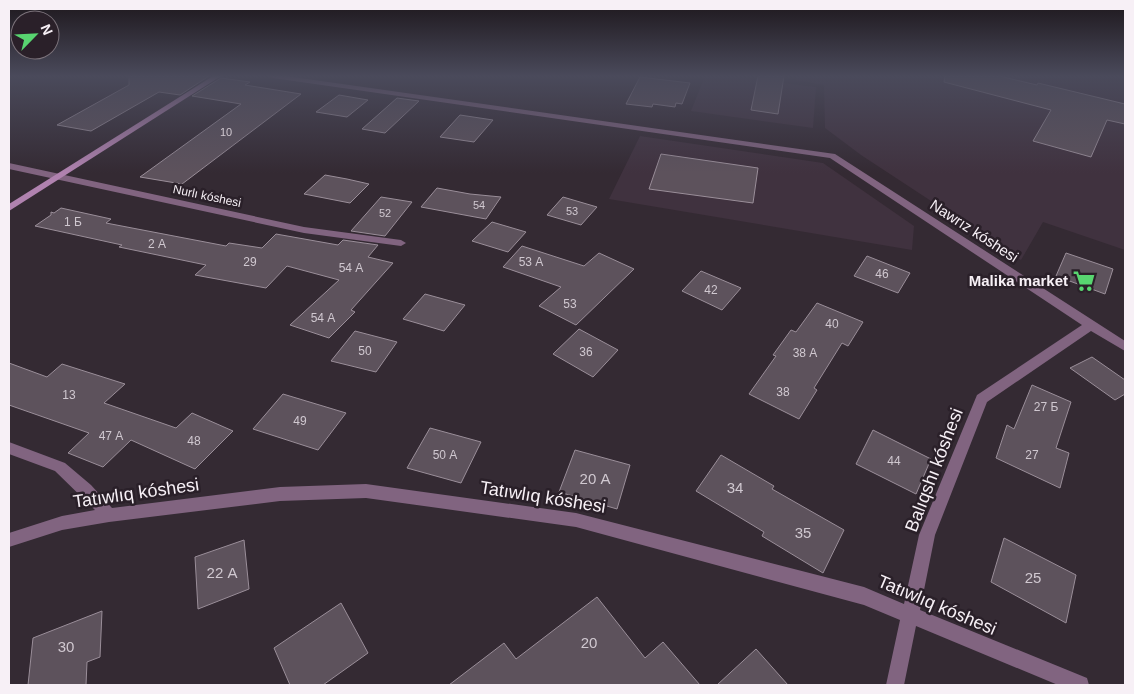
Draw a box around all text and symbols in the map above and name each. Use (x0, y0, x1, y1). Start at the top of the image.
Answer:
north arrow (10, 10, 60, 60)
text: N (38, 22, 56, 38)
house number: 10 (220, 126, 232, 138)
street label: Nurlı kóshesi (172, 182, 242, 210)
street label: Nawrız kóshesi (927, 196, 1022, 265)
house number: 54 (473, 199, 485, 211)
house number: 53 (566, 205, 578, 217)
house number: 52 (379, 207, 391, 219)
house number: 1 Б (64, 215, 82, 229)
house number: 2 А (148, 237, 166, 251)
house number: 29 (243, 255, 257, 269)
house number: 53 А (519, 255, 543, 269)
house number: 54 А (339, 261, 363, 275)
house number: 46 (875, 267, 889, 281)
supermarket icon: Malika market (1071, 268, 1097, 294)
place label: Malika market (969, 272, 1068, 289)
house number: 42 (704, 283, 718, 297)
house number: 53 (563, 297, 577, 311)
house number: 54 А (311, 311, 335, 325)
house number: 40 (825, 317, 839, 331)
house number: 50 (358, 344, 372, 358)
house number: 36 (579, 345, 593, 359)
house number: 38 А (793, 346, 817, 360)
house number: 38 (776, 385, 790, 399)
house number: 13 (62, 388, 76, 402)
house number: 27 Б (1034, 400, 1058, 414)
street label: Balıqshı kóshesi (901, 405, 967, 535)
house number: 49 (293, 414, 307, 428)
house number: 47 А (99, 429, 123, 443)
house number: 48 (187, 434, 201, 448)
house number: 50 А (433, 448, 457, 462)
house number: 27 (1025, 448, 1039, 462)
house number: 44 (887, 454, 901, 468)
house number: 20 А (580, 470, 610, 487)
street label: Tatıwlıq kóshesi (72, 474, 200, 512)
street label: Tatıwlıq kóshesi (479, 477, 607, 517)
house number: 34 (727, 479, 743, 496)
house number: 35 (795, 524, 811, 541)
house number: 22 А (207, 564, 237, 581)
house number: 25 (1025, 569, 1041, 586)
street label: Tatıwlıq kóshesi (875, 571, 999, 639)
house number: 20 (581, 634, 597, 651)
house number: 30 (58, 638, 74, 655)

